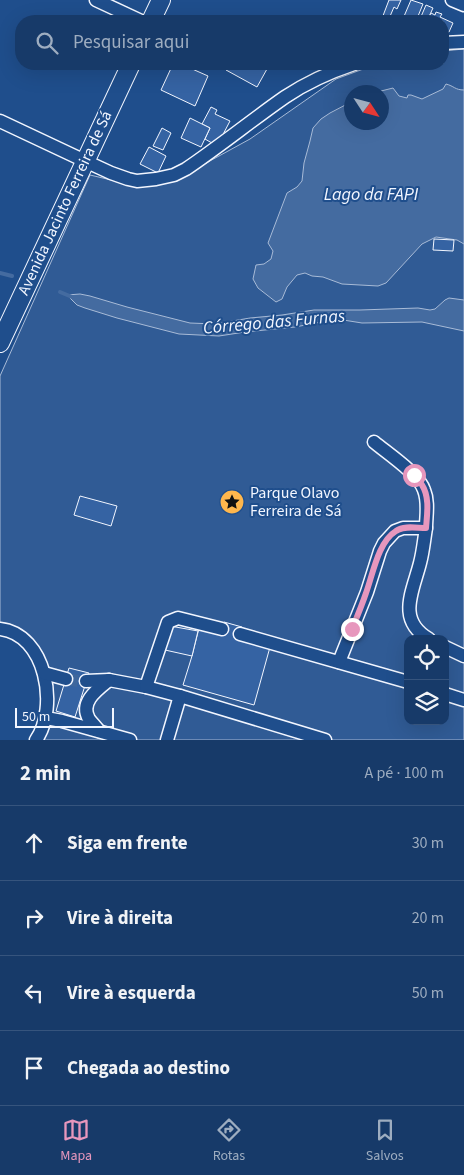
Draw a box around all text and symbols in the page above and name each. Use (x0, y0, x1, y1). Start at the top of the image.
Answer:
search box (15, 15, 449, 70)
icon: search (33, 29, 61, 57)
text: Pesquisar aqui (73, 29, 189, 56)
north arrow (344, 85, 389, 130)
street label: Avenida Jacinto Ferreira de Sá (13, 107, 117, 299)
water label: Lago da FAPI (324, 182, 419, 207)
water label: Córrego das Furnas (202, 303, 346, 341)
route start (403, 464, 426, 487)
place label: Parque Olavo Ferreira de Sá (250, 482, 342, 522)
place icon: Parque Olavo Ferreira de Sá (219, 489, 245, 515)
route end (341, 618, 364, 641)
map controls (404, 635, 449, 725)
button: locate (404, 635, 449, 680)
button: layers (404, 680, 449, 725)
scale bar (15, 705, 114, 728)
text: 50 m (22, 707, 50, 727)
text: 2 min (20, 758, 71, 788)
text: A pé · 100 m (365, 762, 444, 784)
icon: ahead (20, 829, 48, 857)
text: Siga em frente (67, 830, 188, 857)
text: 30 m (412, 832, 444, 854)
icon: right (20, 904, 48, 932)
text: Vire à direita (67, 905, 173, 932)
text: 20 m (412, 907, 444, 929)
icon: left (20, 979, 48, 1007)
text: Vire à esquerda (67, 980, 196, 1007)
text: 50 m (412, 982, 444, 1004)
icon: arrive (20, 1054, 48, 1082)
text: Chegada ao destino (67, 1055, 230, 1082)
tab: Mapa (60, 1116, 92, 1166)
tab: Rotas (213, 1116, 245, 1166)
tab: Salvos (366, 1116, 404, 1166)

